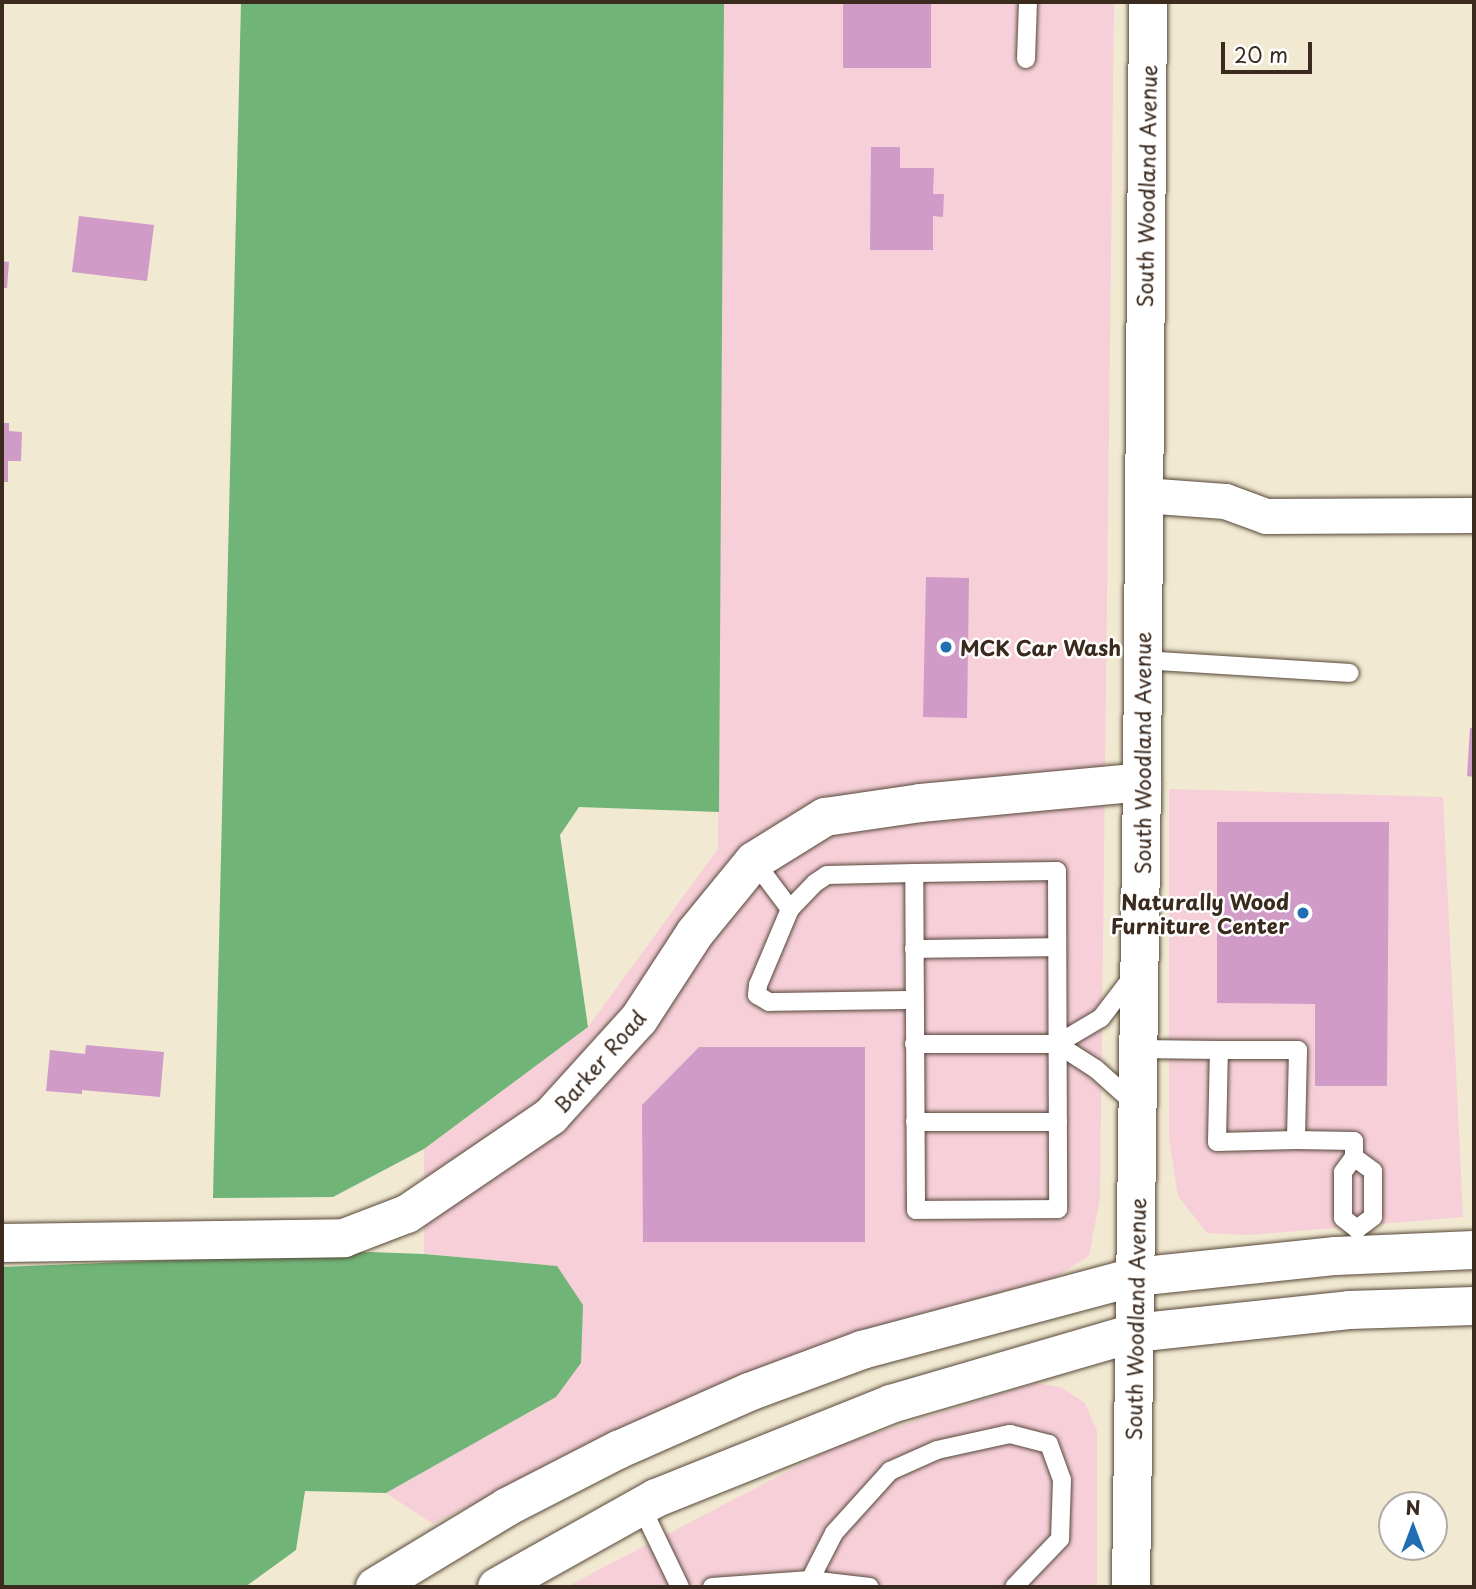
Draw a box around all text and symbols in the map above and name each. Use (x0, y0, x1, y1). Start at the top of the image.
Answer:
scale bar (1224, 28, 1315, 72)
text: 20 m (1234, 38, 1288, 70)
street label: South Woodland Avenue (1131, 64, 1161, 308)
street label: South Woodland Avenue (1129, 631, 1155, 875)
place label: MCK Car Wash (960, 634, 1123, 660)
marker: MCK Car Wash (938, 639, 954, 655)
place label: Naturally Wood Furniture Center (1110, 888, 1289, 938)
marker: Naturally Wood Furniture Center (1295, 905, 1311, 921)
street label: Barker Road (547, 1004, 651, 1118)
street label: South Woodland Avenue (1120, 1197, 1150, 1441)
north arrow (1378, 1491, 1448, 1561)
text: N (1405, 1493, 1421, 1521)

